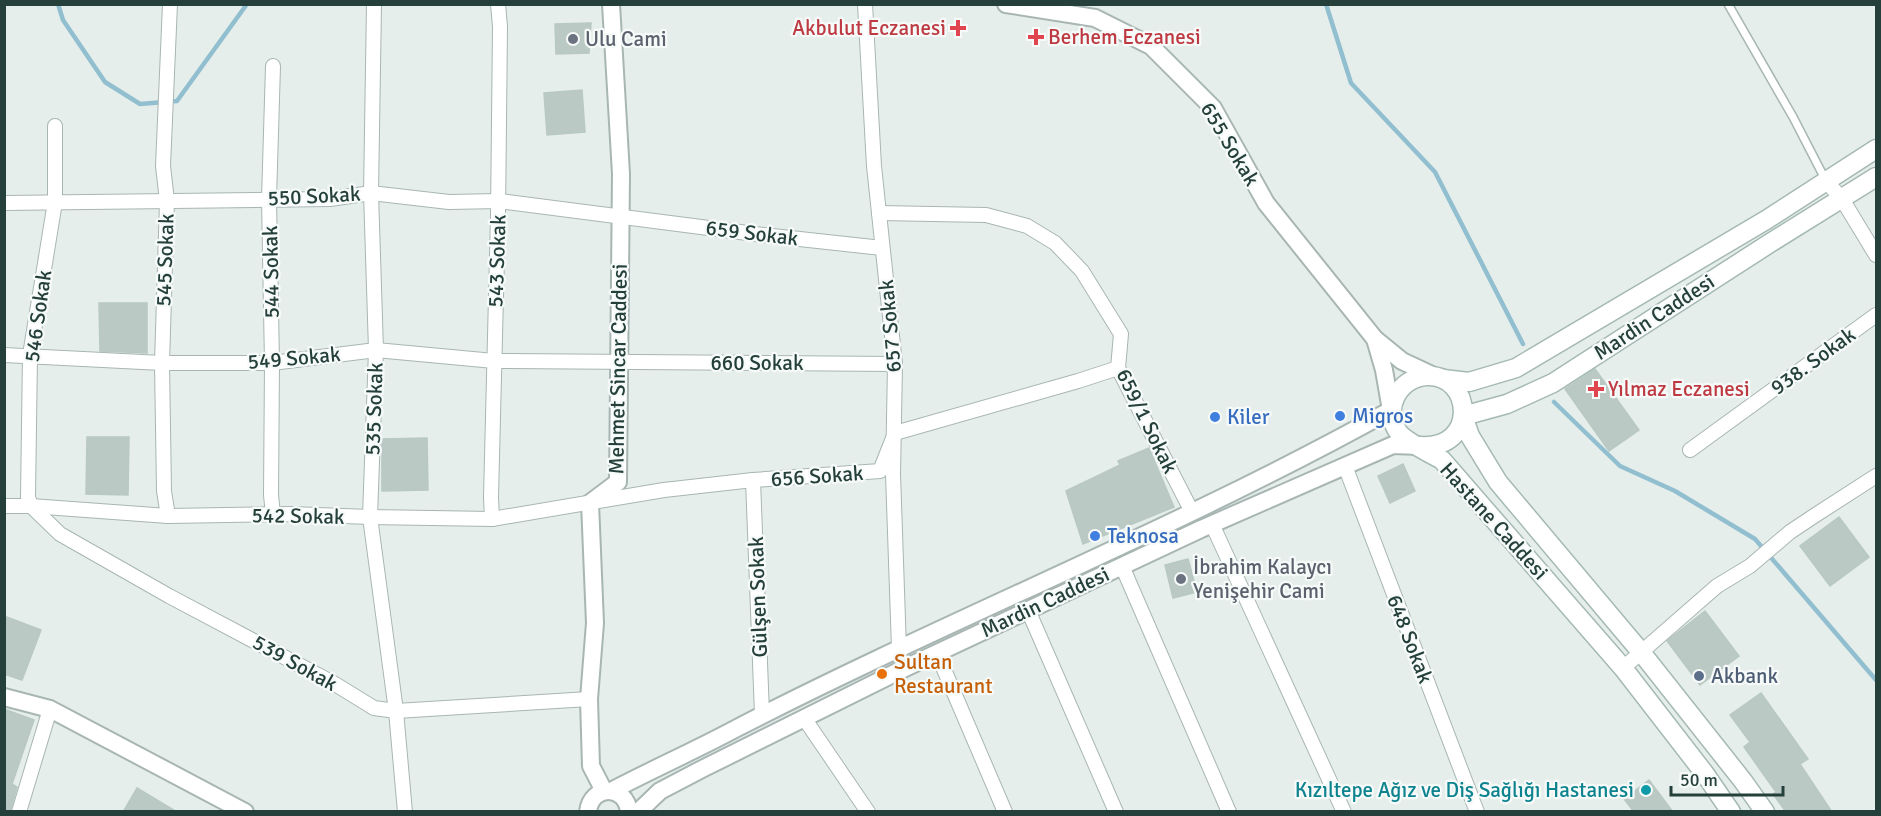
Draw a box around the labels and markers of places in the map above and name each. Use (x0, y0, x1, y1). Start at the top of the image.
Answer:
place label: Akbulut Eczanesi (792, 15, 946, 41)
marker: Akbulut Eczanesi (951, 21, 965, 35)
place label: Berhem Eczanesi (1048, 24, 1201, 50)
place label: Ulu Cami (585, 26, 667, 52)
marker: Berhem Eczanesi (1029, 30, 1043, 44)
marker: Ulu Cami (566, 32, 580, 46)
place label: Yılmaz Eczanesi (1608, 376, 1750, 402)
marker: Yılmaz Eczanesi (1589, 382, 1603, 396)
place label: Migros (1352, 403, 1413, 429)
place label: Kiler (1227, 404, 1270, 430)
marker: Migros (1333, 409, 1347, 423)
marker: Kiler (1208, 410, 1222, 424)
place label: Teknosa (1107, 523, 1179, 549)
marker: Teknosa (1088, 529, 1102, 543)
place label: İbrahim Kalaycı Yenişehir Cami (1193, 554, 1332, 604)
marker: İbrahim Kalaycı Yenişehir Cami (1174, 572, 1188, 586)
place label: Sultan Restaurant (894, 649, 993, 699)
place label: Akbank (1711, 663, 1779, 689)
marker: Sultan Restaurant (875, 667, 889, 681)
marker: Akbank (1692, 669, 1706, 683)
place label: Kızıltepe Ağız ve Diş Sağlığı Hastanesi (1295, 777, 1634, 803)
marker: Kızıltepe Ağız ve Diş Sağlığı Hastanesi (1639, 783, 1653, 797)

